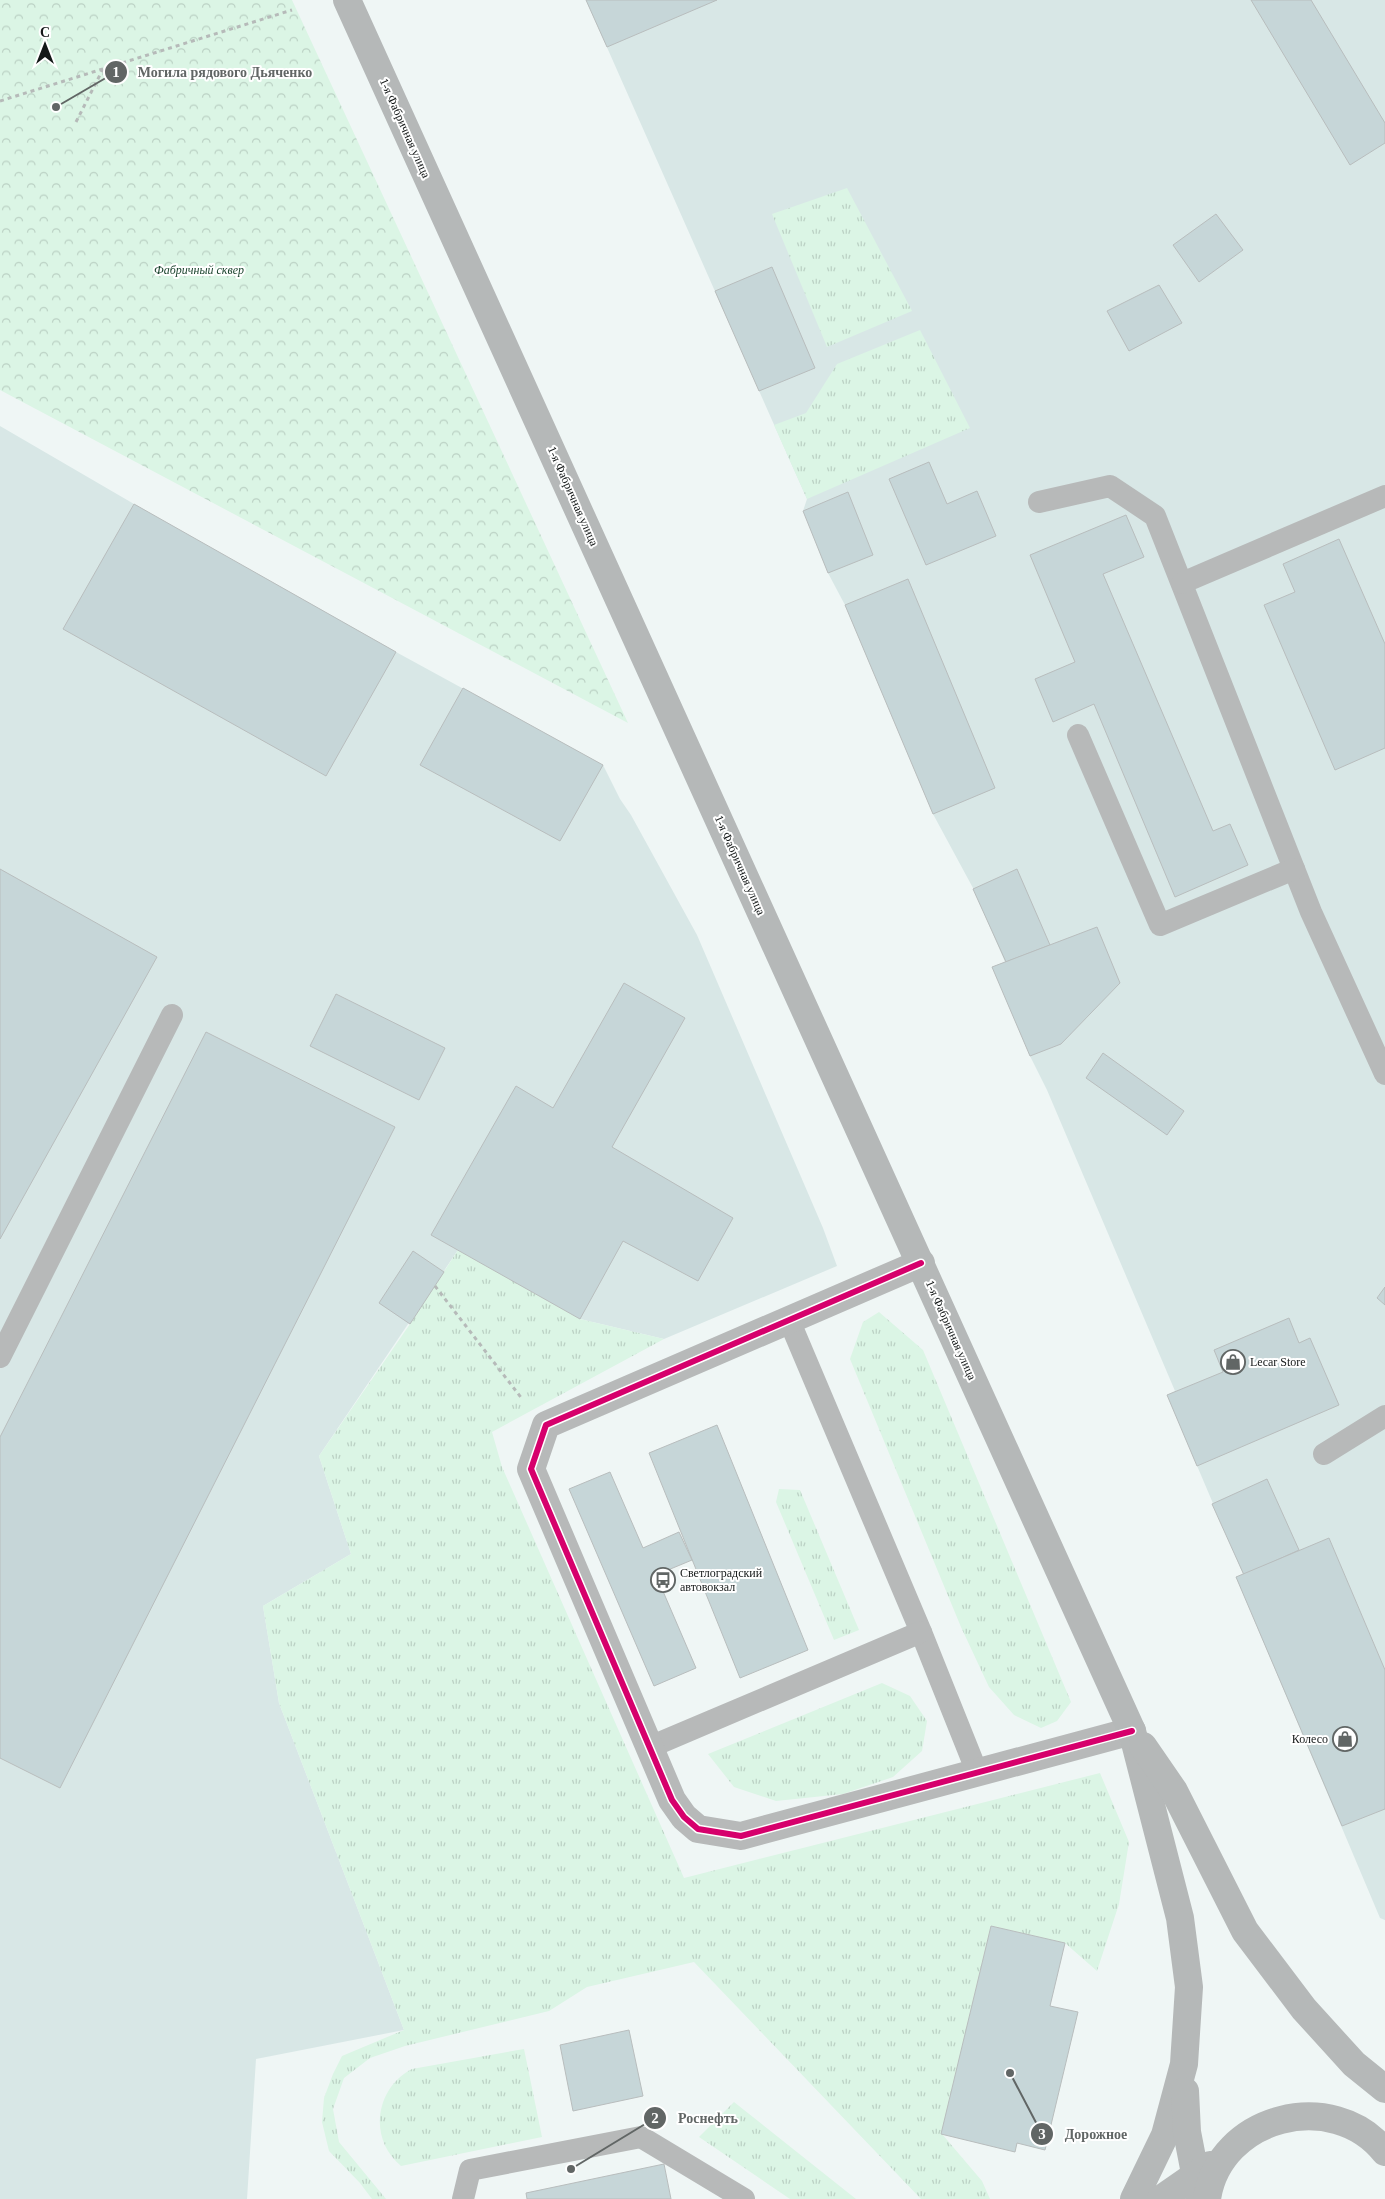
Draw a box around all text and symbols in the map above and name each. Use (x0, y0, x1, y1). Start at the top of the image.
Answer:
north arrow (20, 20, 70, 70)
text: С (40, 25, 50, 40)
callout: Могила рядового Дьяченко (103, 57, 323, 86)
text: 1 (112, 64, 120, 80)
text: Могила рядового Дьяченко (138, 65, 312, 80)
street label: 1-я Фабричная улица (377, 76, 434, 181)
park label: Фабричный сквер (154, 263, 244, 277)
street label: 1-я Фабричная улица (545, 444, 602, 549)
street label: 1-я Фабричная улица (712, 813, 769, 918)
street label: 1-я Фабричная улица (923, 1278, 980, 1383)
shop icon: Lecar Store (1220, 1349, 1246, 1375)
place label: Lecar Store (1250, 1355, 1306, 1369)
place label: Светлоградский автовокзал (680, 1566, 763, 1594)
bus stop icon: Светлоградский автовокзал (650, 1567, 676, 1593)
shop icon: Колесо (1332, 1726, 1358, 1752)
place label: Колесо (1292, 1732, 1328, 1746)
callout: Роснефть (643, 2104, 748, 2133)
text: 2 (651, 2110, 659, 2126)
text: Роснефть (678, 2111, 739, 2126)
callout: Дорожное (1030, 2119, 1137, 2148)
text: 3 (1038, 2126, 1046, 2142)
text: Дорожное (1065, 2127, 1127, 2142)

